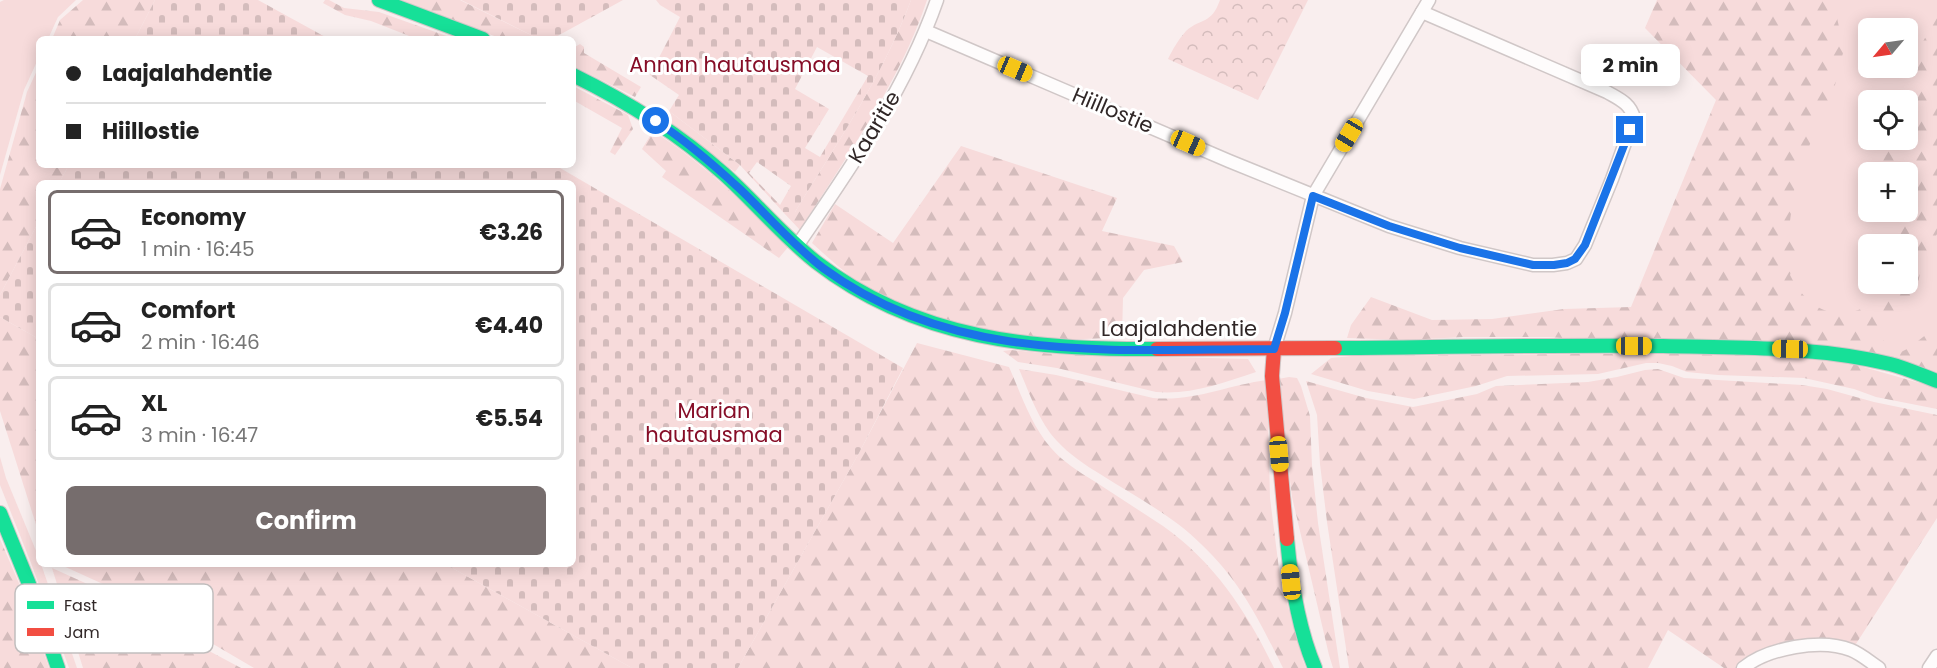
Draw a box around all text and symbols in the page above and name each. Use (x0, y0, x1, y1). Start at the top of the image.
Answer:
north arrow (1858, 18, 1918, 78)
map controls (1858, 18, 1918, 294)
callout: 2 min (1580, 43, 1680, 85)
park label: Annan hautausmaa (629, 50, 841, 79)
text: 2 min (1602, 51, 1659, 79)
car (995, 54, 1035, 84)
text: Laajalahdentie (102, 58, 272, 89)
street label: Hiillostie (1068, 80, 1158, 140)
street label: Kaaritie (841, 85, 907, 169)
button: locate (1858, 90, 1918, 150)
route start (642, 107, 669, 134)
car (1332, 115, 1366, 155)
text: Hiillostie (102, 116, 199, 147)
route end (1616, 116, 1643, 143)
car (1168, 127, 1208, 159)
button: + (1858, 162, 1918, 222)
text: Economy (141, 202, 246, 233)
icon: car (69, 205, 123, 259)
text: €3.26 (479, 217, 543, 248)
button: − (1858, 234, 1918, 294)
text: 1 min · 16:45 (141, 235, 254, 263)
text: Comfort (141, 295, 235, 326)
icon: car (69, 298, 123, 352)
text: €4.40 (475, 310, 543, 341)
street label: Laajalahdentie (1101, 314, 1257, 343)
text: 2 min · 16:46 (141, 328, 260, 356)
car (1616, 337, 1652, 355)
car (1772, 340, 1808, 358)
text: XL (141, 388, 167, 419)
icon: car (69, 391, 123, 445)
park label: Marian hautausmaa (645, 396, 783, 449)
text: €5.54 (476, 403, 543, 434)
text: 3 min · 16:47 (141, 421, 258, 449)
car (1268, 435, 1290, 473)
button: Confirm (66, 486, 546, 555)
car (1280, 563, 1302, 601)
legend (15, 584, 213, 653)
text: Fast (64, 594, 97, 617)
text: Jam (64, 621, 100, 644)

